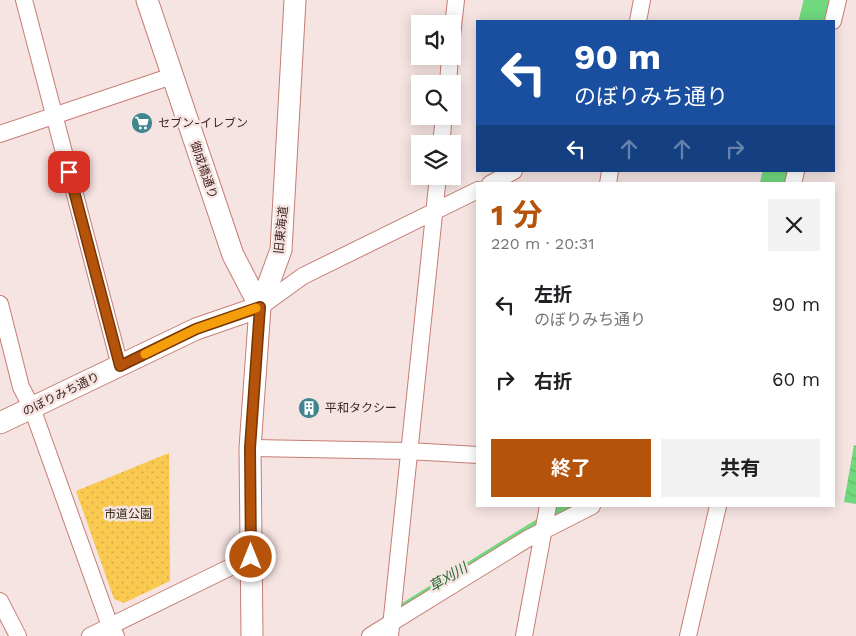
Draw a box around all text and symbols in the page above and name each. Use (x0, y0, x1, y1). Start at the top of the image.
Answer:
map controls (411, 15, 461, 185)
button: sound (411, 15, 461, 65)
text: 90 m (574, 36, 661, 78)
icon: left (491, 40, 556, 105)
button: search (411, 75, 461, 125)
text: のぼりみち通り (574, 84, 728, 109)
supermarket icon: セブン-イレブン (130, 111, 154, 135)
place label: セブン-イレブン (158, 116, 248, 130)
button: layers (411, 135, 461, 185)
icon: left (562, 135, 590, 163)
icon: ahead (615, 135, 643, 163)
icon: ahead (668, 135, 696, 163)
icon: right (721, 135, 749, 163)
street label: 御成橋通り (188, 139, 220, 201)
pin (48, 151, 90, 193)
icon: arrive (55, 158, 83, 186)
text: 1 分 (491, 197, 543, 232)
button: close (768, 199, 820, 251)
street label: 旧東海道 (272, 205, 290, 255)
text: 220 m · 20:31 (491, 234, 594, 253)
text: 左折 (534, 283, 572, 306)
icon: left (491, 291, 519, 319)
text: 90 m (772, 293, 820, 316)
text: のぼりみち通り (534, 310, 646, 329)
icon: right (491, 366, 519, 394)
text: 60 m (772, 368, 820, 391)
street label: のぼりみち通り (20, 369, 102, 419)
text: 右折 (534, 370, 572, 393)
building icon: 平和タクシー (297, 396, 321, 420)
place label: 平和タクシー (325, 401, 397, 415)
button: 終了 (491, 439, 651, 497)
button: 共有 (661, 439, 820, 497)
park label: 市道公園 (104, 507, 152, 521)
position arrow (224, 530, 276, 582)
water label: 草刈川 (426, 558, 472, 595)

